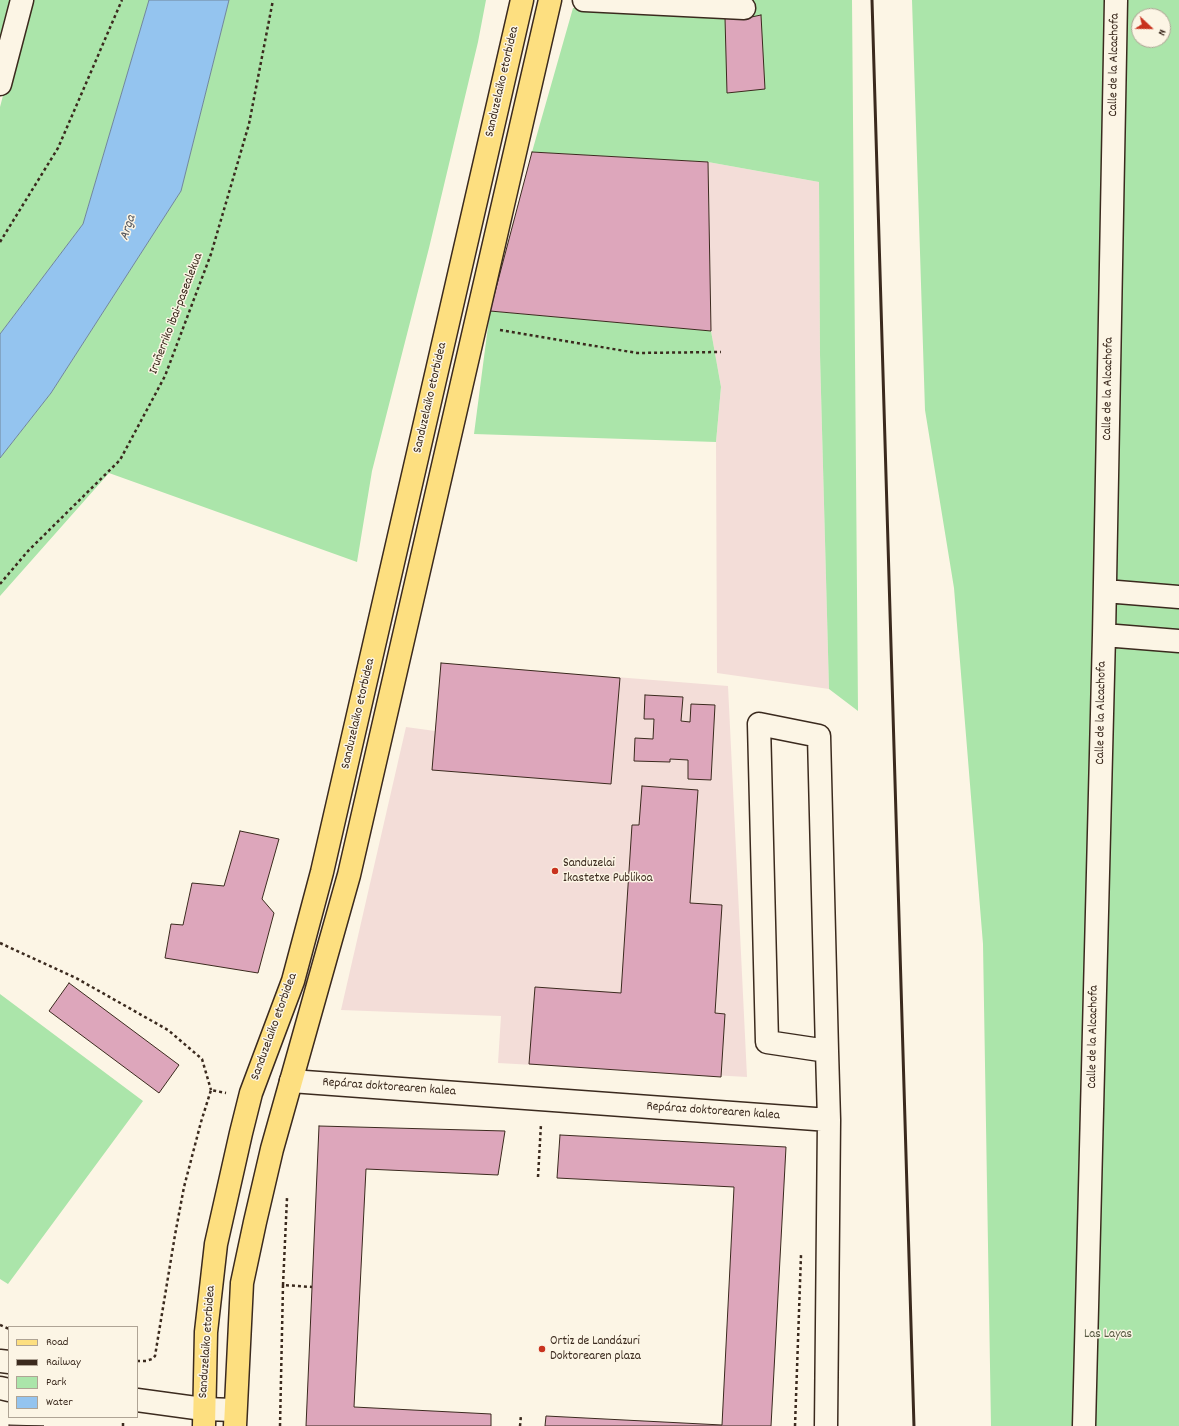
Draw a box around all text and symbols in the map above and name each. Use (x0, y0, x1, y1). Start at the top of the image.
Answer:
north arrow (1131, 8, 1171, 48)
street label: Calle de la Alcachofa (1106, 13, 1124, 117)
street label: Sanduzelaiko etorbidea (483, 25, 523, 139)
text: N (1153, 27, 1170, 38)
water label: Arga (117, 213, 141, 243)
street label: Iruñerriko ibai-pasealekua (147, 251, 207, 377)
street label: Calle de la Alcachofa (1100, 337, 1118, 441)
street label: Sanduzelaiko etorbidea (411, 341, 451, 455)
street label: Sanduzelaiko etorbidea (339, 657, 379, 771)
street label: Calle de la Alcachofa (1093, 661, 1111, 765)
place label: Sanduzelai Ikastetxe Publikoa (563, 856, 653, 887)
marker: Sanduzelai Ikastetxe Publikoa (550, 866, 560, 876)
street label: Sanduzelaiko etorbidea (248, 971, 302, 1083)
street label: Calle de la Alcachofa (1085, 985, 1103, 1089)
street label: Repáraz doktorearen kalea (322, 1076, 456, 1100)
street label: Repáraz doktorearen kalea (646, 1100, 780, 1124)
street label: Sanduzelaiko etorbidea (196, 1285, 220, 1399)
legend (8, 1326, 138, 1418)
park label: Las Layas (1084, 1327, 1132, 1343)
text: Road (46, 1334, 68, 1351)
place label: Ortiz de Landázuri Doktorearen plaza (550, 1334, 641, 1365)
marker: Ortiz de Landázuri Doktorearen plaza (537, 1344, 547, 1354)
text: Railway (46, 1354, 81, 1371)
text: Park (46, 1374, 66, 1391)
text: Water (46, 1394, 73, 1411)

